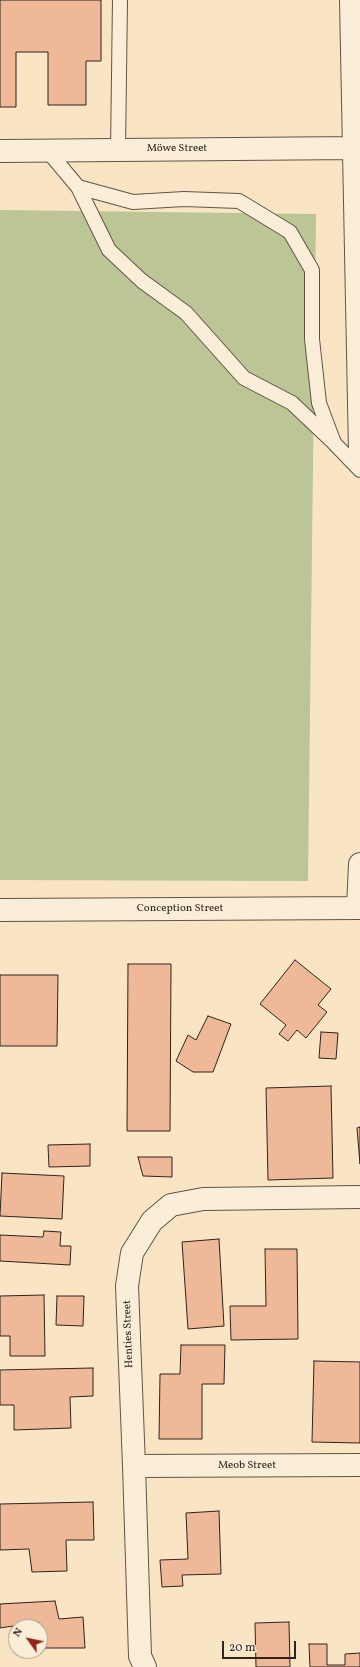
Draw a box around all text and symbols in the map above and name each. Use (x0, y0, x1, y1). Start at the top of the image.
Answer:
street label: Möwe Street (147, 142, 207, 156)
street label: Conception Street (137, 902, 223, 916)
street label: Henties Street (121, 1300, 137, 1368)
street label: Meob Street (218, 1459, 276, 1473)
north arrow (8, 1619, 48, 1659)
text: N (10, 1625, 27, 1640)
scale bar (224, 1633, 298, 1659)
text: 20 m (229, 1640, 256, 1656)

